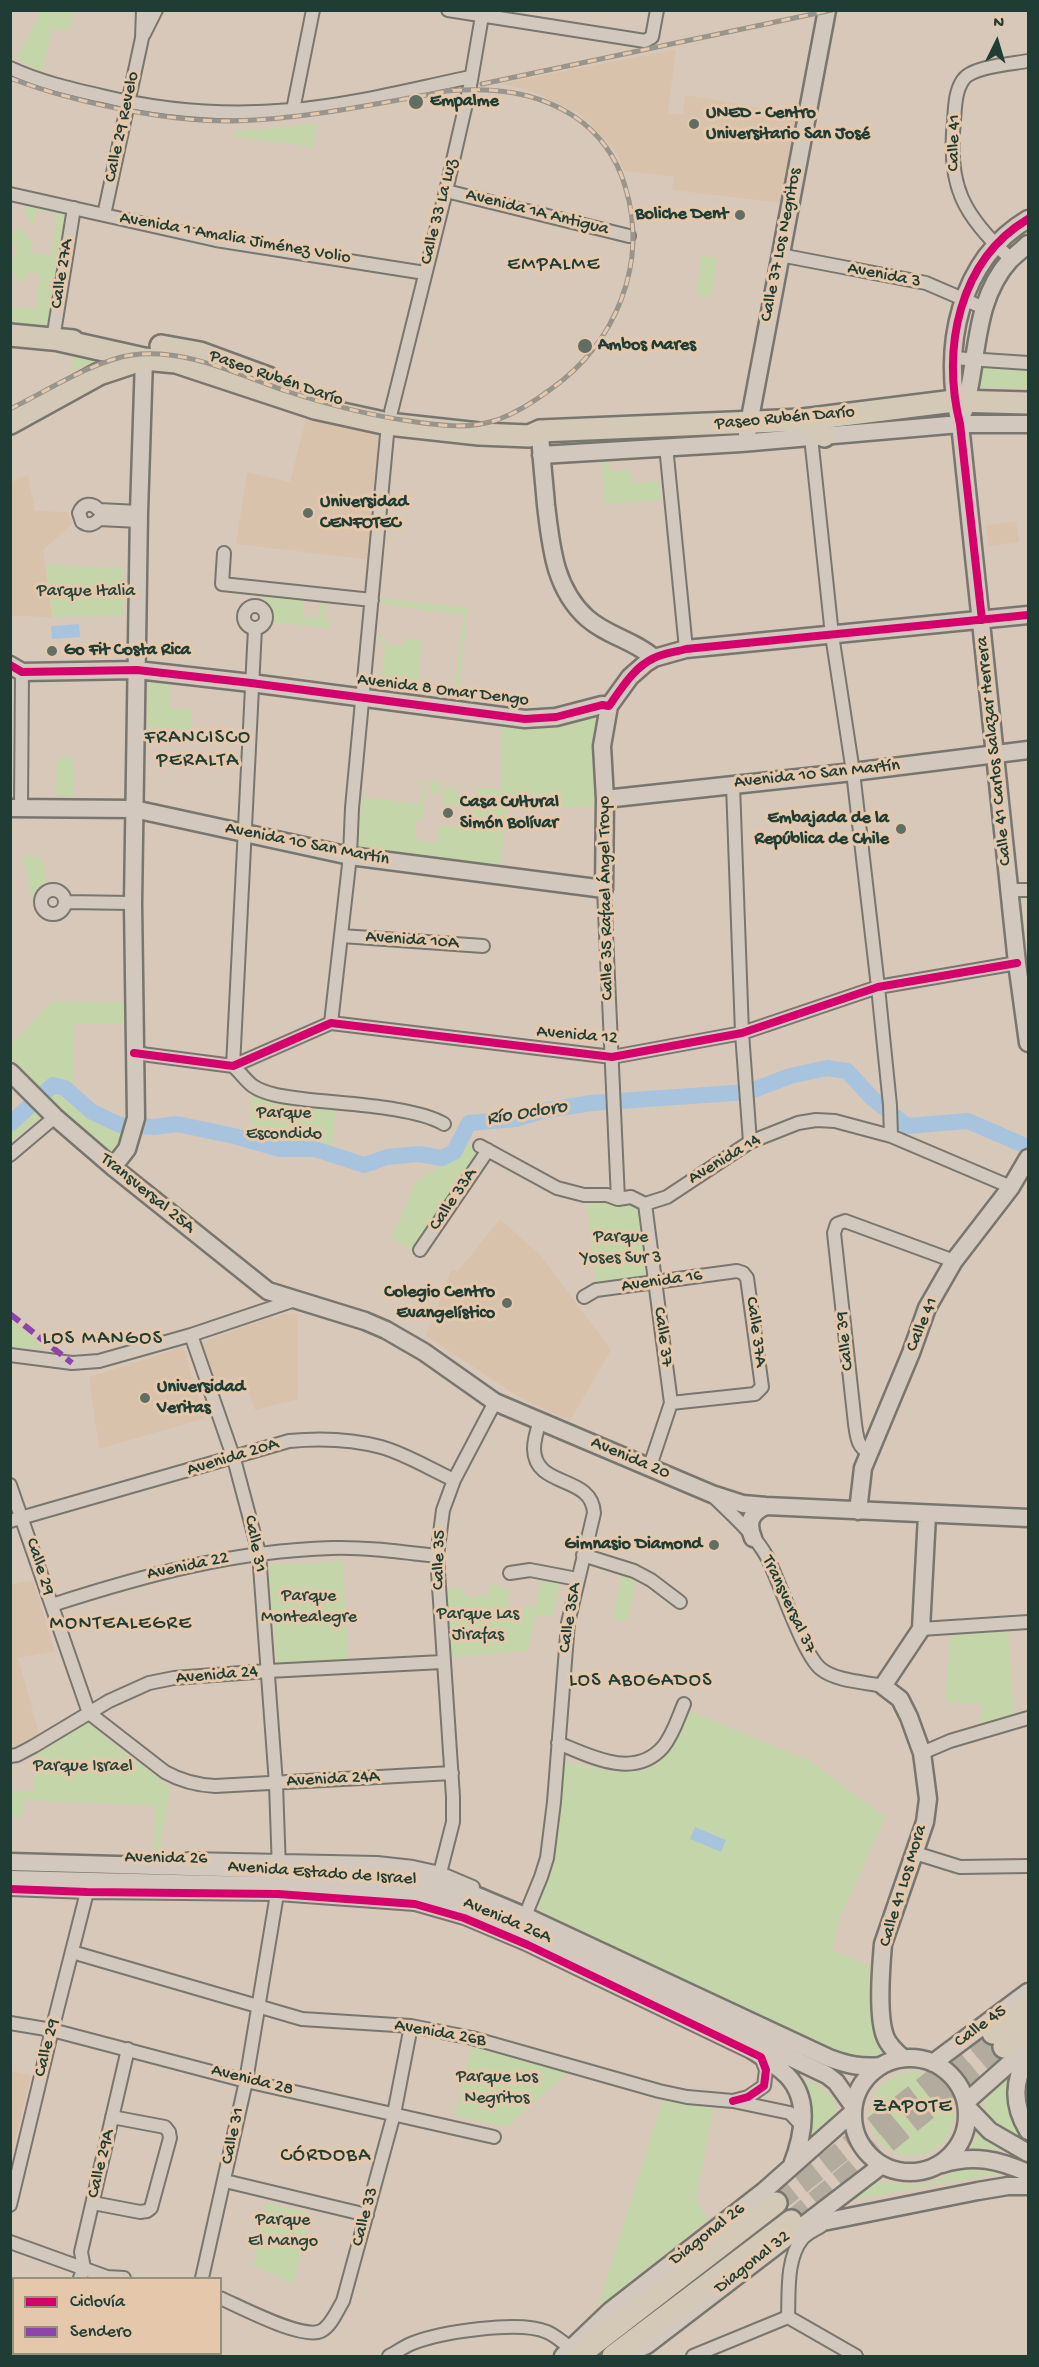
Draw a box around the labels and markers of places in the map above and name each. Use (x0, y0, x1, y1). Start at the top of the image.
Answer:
place label: Empalme (430, 91, 499, 113)
marker: Empalme (407, 93, 425, 111)
place label: UNED - Centro Universitario San José (706, 103, 870, 146)
marker: UNED - Centro Universitario San José (687, 117, 701, 131)
place label: Boliche Dent (635, 204, 728, 226)
marker: Boliche Dent (733, 208, 747, 222)
place label: Ambos Mares (598, 335, 696, 357)
marker: Ambos Mares (576, 337, 594, 355)
place label: Universidad CENFOTEC (320, 492, 408, 534)
marker: Universidad CENFOTEC (301, 506, 315, 520)
place label: Go Fit Costa Rica (64, 640, 190, 662)
marker: Go Fit Costa Rica (45, 644, 59, 658)
place label: Casa Cultural Simón Bolívar (460, 792, 559, 834)
marker: Casa Cultural Simón Bolívar (441, 806, 455, 820)
place label: Embajada de la República de Chile (755, 808, 889, 850)
marker: Embajada de la República de Chile (894, 822, 908, 836)
place label: Colegio Centro Evangelístico (384, 1282, 495, 1324)
marker: Colegio Centro Evangelístico (500, 1296, 514, 1310)
place label: Universidad Veritas (157, 1377, 245, 1420)
marker: Universidad Veritas (138, 1391, 152, 1405)
place label: Gimnasio Diamond (564, 1534, 702, 1556)
marker: Gimnasio Diamond (707, 1538, 721, 1552)

